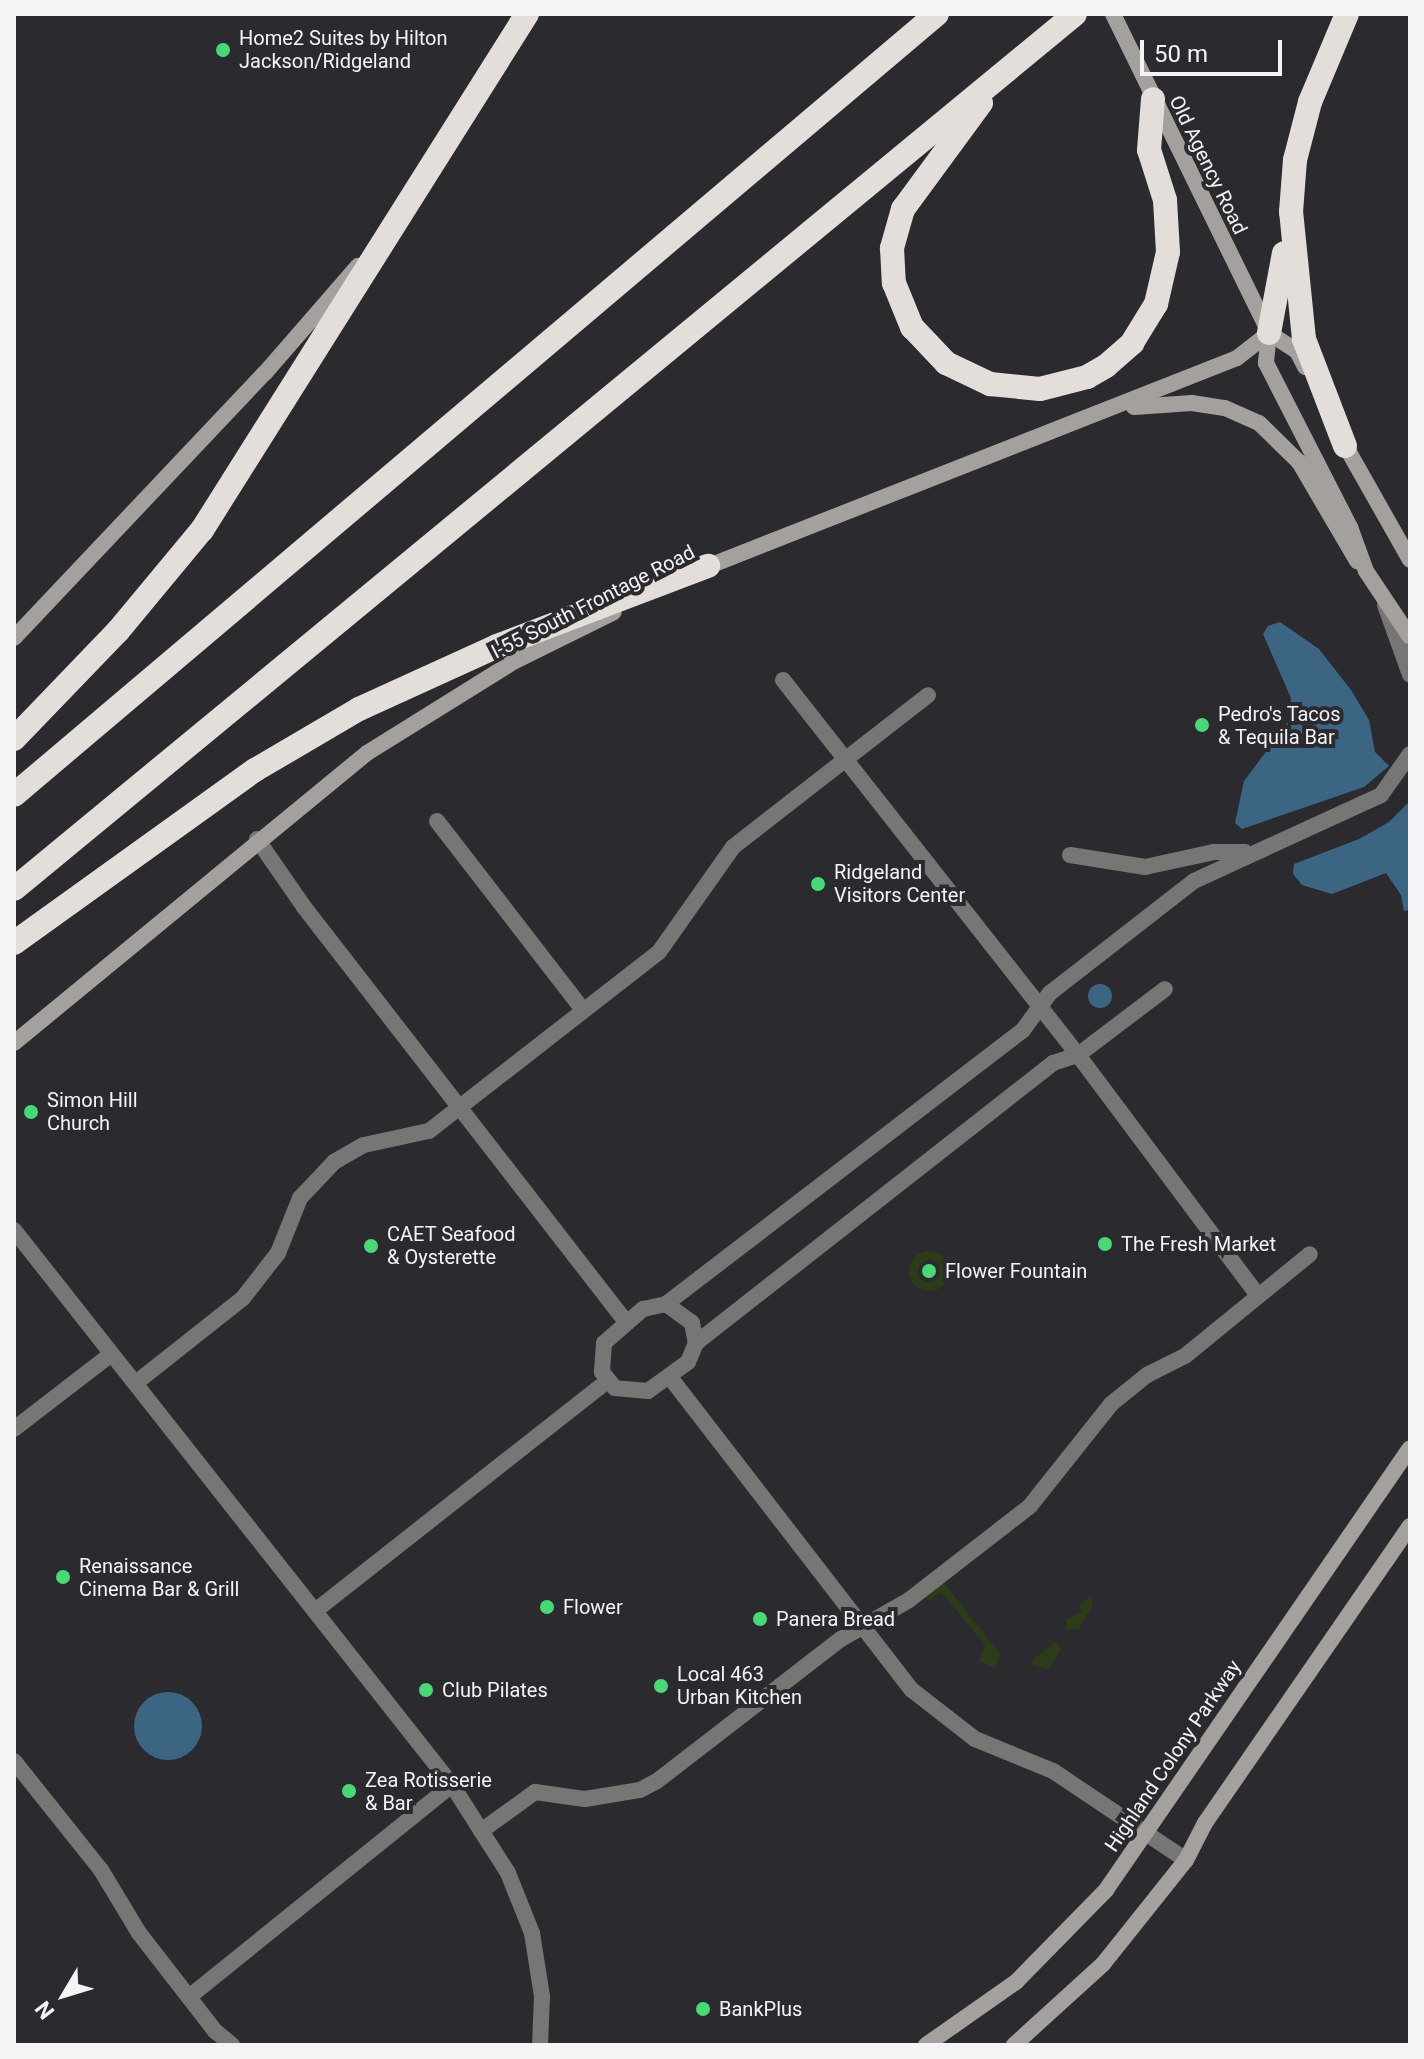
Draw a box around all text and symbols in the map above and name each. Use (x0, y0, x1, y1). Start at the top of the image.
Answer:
scale bar (1144, 24, 1286, 74)
place label: Home2 Suites by Hilton Jackson/Ridgeland (239, 26, 448, 73)
text: 50 m (1154, 40, 1208, 68)
marker: Home2 Suites by Hilton Jackson/Ridgeland (214, 41, 232, 59)
street label: Old Agency Road (1164, 92, 1252, 238)
street label: I-55 South Frontage Road (487, 540, 699, 664)
place label: Pedro's Tacos & Tequila Bar (1218, 702, 1341, 749)
marker: Pedro's Tacos & Tequila Bar (1193, 716, 1211, 734)
place label: Ridgeland Visitors Center (834, 860, 965, 907)
marker: Ridgeland Visitors Center (809, 875, 827, 893)
place label: Simon Hill Church (47, 1088, 138, 1135)
marker: Simon Hill Church (22, 1103, 40, 1121)
place label: CAET Seafood & Oysterette (387, 1222, 516, 1269)
place label: The Fresh Market (1121, 1232, 1276, 1256)
marker: The Fresh Market (1096, 1235, 1114, 1253)
marker: CAET Seafood & Oysterette (362, 1237, 380, 1255)
place label: Flower Fountain (945, 1259, 1087, 1283)
marker: Flower Fountain (920, 1262, 938, 1280)
place label: Renaissance Cinema Bar & Grill (79, 1554, 239, 1601)
marker: Renaissance Cinema Bar & Grill (54, 1568, 72, 1586)
place label: Flower (563, 1595, 623, 1619)
marker: Flower (538, 1598, 556, 1616)
place label: Panera Bread (776, 1607, 895, 1631)
marker: Panera Bread (751, 1610, 769, 1628)
street label: Highland Colony Parkway (1100, 1656, 1246, 1856)
place label: Local 463 Urban Kitchen (677, 1662, 802, 1709)
marker: Local 463 Urban Kitchen (652, 1677, 670, 1695)
place label: Club Pilates (442, 1678, 548, 1702)
marker: Club Pilates (417, 1681, 435, 1699)
place label: Zea Rotisserie & Bar (365, 1768, 492, 1815)
marker: Zea Rotisserie & Bar (340, 1782, 358, 1800)
north arrow (24, 1955, 104, 2035)
text: N (30, 1996, 59, 2024)
place label: BankPlus (719, 1997, 802, 2021)
marker: BankPlus (694, 2000, 712, 2018)

